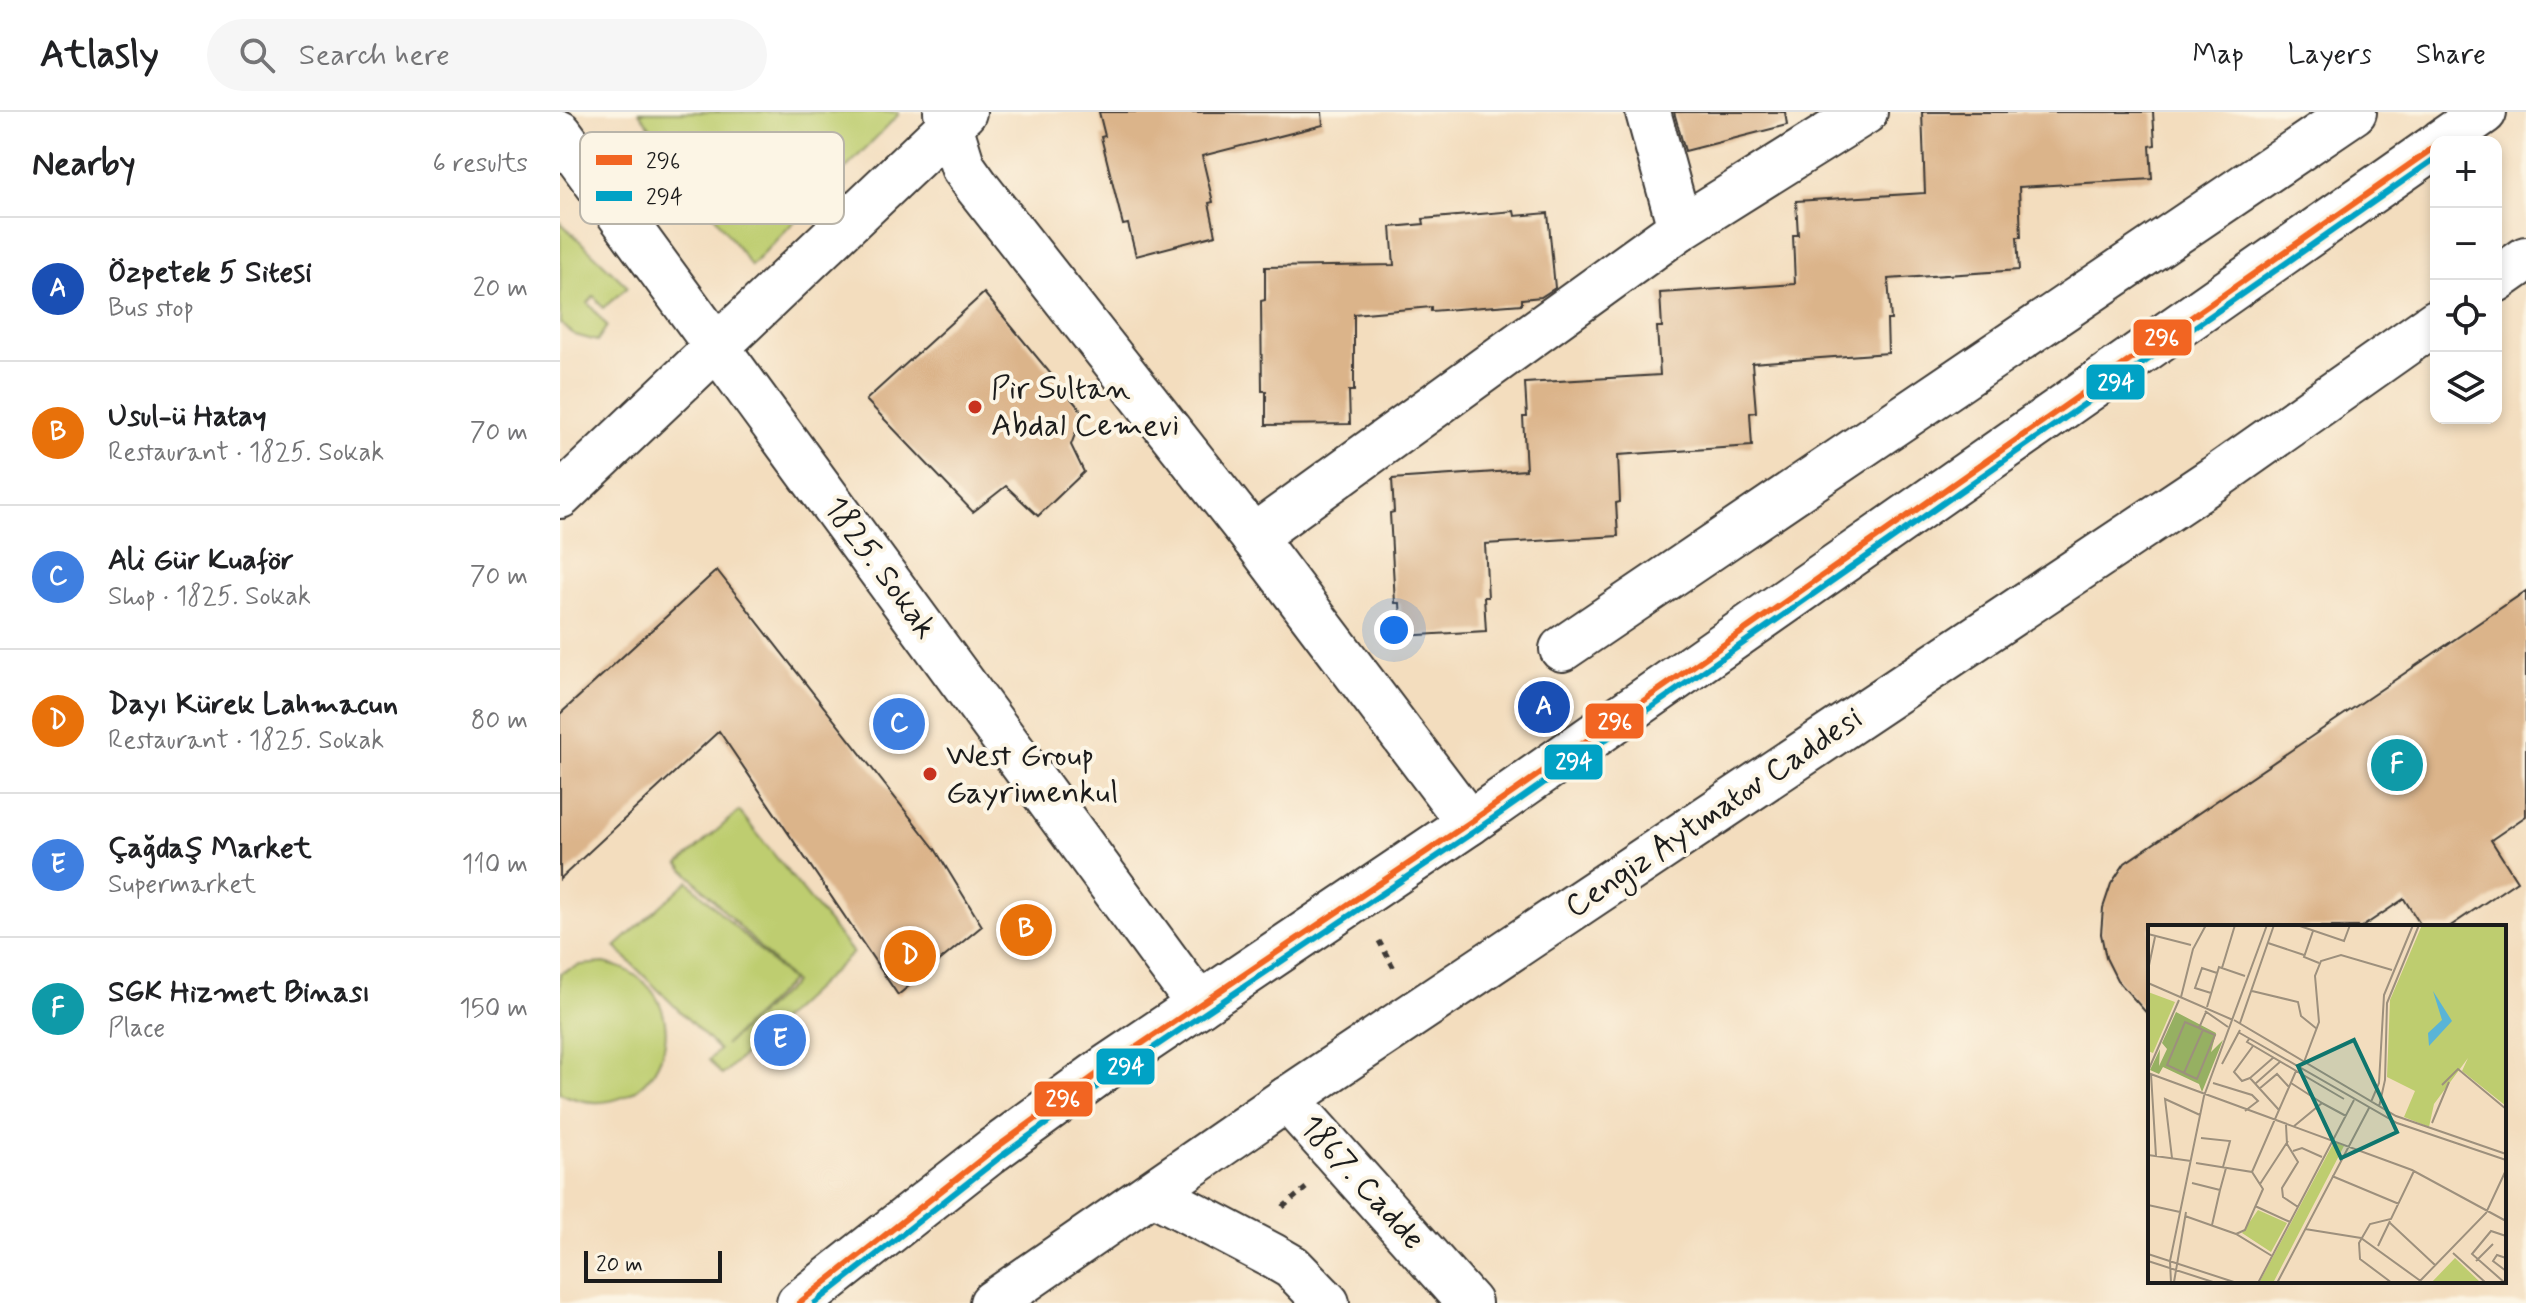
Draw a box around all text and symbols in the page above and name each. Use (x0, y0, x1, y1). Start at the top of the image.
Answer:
search box (207, 19, 767, 91)
text: Atlasly (40, 31, 159, 80)
icon: search (235, 33, 279, 77)
text: Search here (299, 36, 450, 75)
text: Map (2193, 37, 2244, 74)
text: Layers (2288, 37, 2372, 74)
text: Share (2416, 37, 2486, 74)
legend (580, 132, 844, 224)
map controls (2430, 136, 2502, 424)
button: + (2430, 136, 2502, 208)
text: Nearby (32, 142, 136, 187)
text: 6 results (433, 147, 528, 181)
text: 296 (646, 148, 680, 176)
text: 294 (646, 184, 683, 212)
button: − (2430, 208, 2502, 280)
text: Özpetek 5 Sitesi (108, 253, 312, 292)
text: A (49, 272, 67, 306)
text: 20 m (473, 272, 528, 306)
button: locate (2430, 280, 2502, 352)
text: Bus stop (108, 292, 194, 326)
line badge: 296 (2132, 318, 2193, 357)
text: 296 (2145, 325, 2179, 353)
button: layers (2430, 352, 2502, 424)
line badge: 294 (2085, 363, 2146, 401)
place label: Pir Sultan Abdal Cemevi (991, 368, 1179, 447)
text: 294 (2098, 370, 2134, 398)
text: Usul-ü Hatay (108, 397, 267, 436)
marker: Pir Sultan Abdal Cemevi (966, 398, 984, 416)
text: B (50, 416, 66, 450)
text: 70 m (470, 416, 528, 450)
text: Restaurant · 1825. Sokak (108, 436, 384, 470)
street label: 1825. Sokak (814, 488, 946, 648)
text: Ali Gür Kuaför (108, 541, 294, 580)
text: C (49, 560, 67, 594)
text: 70 m (470, 560, 528, 594)
text: Shop · 1825. Sokak (108, 580, 311, 614)
your location (1374, 610, 1414, 650)
pin: A (1518, 677, 1570, 737)
text: Dayı Kürek Lahmacun (108, 685, 398, 724)
pin: C (873, 694, 925, 754)
street label: Cengiz Aytmatov Caddesi (1557, 698, 1872, 930)
line badge: 296 (1584, 702, 1645, 740)
text: D (49, 704, 67, 738)
text: 80 m (471, 704, 528, 738)
text: 296 (1598, 709, 1632, 737)
text: Restaurant · 1825. Sokak (108, 724, 384, 758)
place label: West Group Gayrimenkul (946, 735, 1119, 814)
pin: F (2371, 735, 2423, 795)
line badge: 294 (1543, 743, 1604, 781)
text: 294 (1556, 749, 1592, 777)
marker: West Group Gayrimenkul (921, 765, 939, 783)
text: Çağdaş Market (108, 829, 312, 868)
text: E (50, 848, 66, 882)
text: 110 m (462, 848, 528, 882)
text: Supermarket (108, 868, 256, 902)
pin: B (1000, 900, 1052, 960)
inset map (2148, 925, 2506, 1283)
pin: D (884, 926, 936, 986)
text: SGK Hizmet Binası (108, 973, 370, 1012)
text: F (51, 992, 65, 1026)
text: 150 m (459, 992, 528, 1026)
pin: E (754, 1010, 806, 1070)
text: Place (108, 1012, 165, 1046)
line badge: 294 (1095, 1047, 1156, 1086)
text: 294 (1108, 1054, 1144, 1082)
line badge: 296 (1033, 1080, 1094, 1118)
text: 296 (1046, 1086, 1080, 1114)
street label: 1867. Cadde (1290, 1107, 1434, 1259)
scale bar (584, 1247, 722, 1283)
text: 20 m (596, 1251, 643, 1279)

